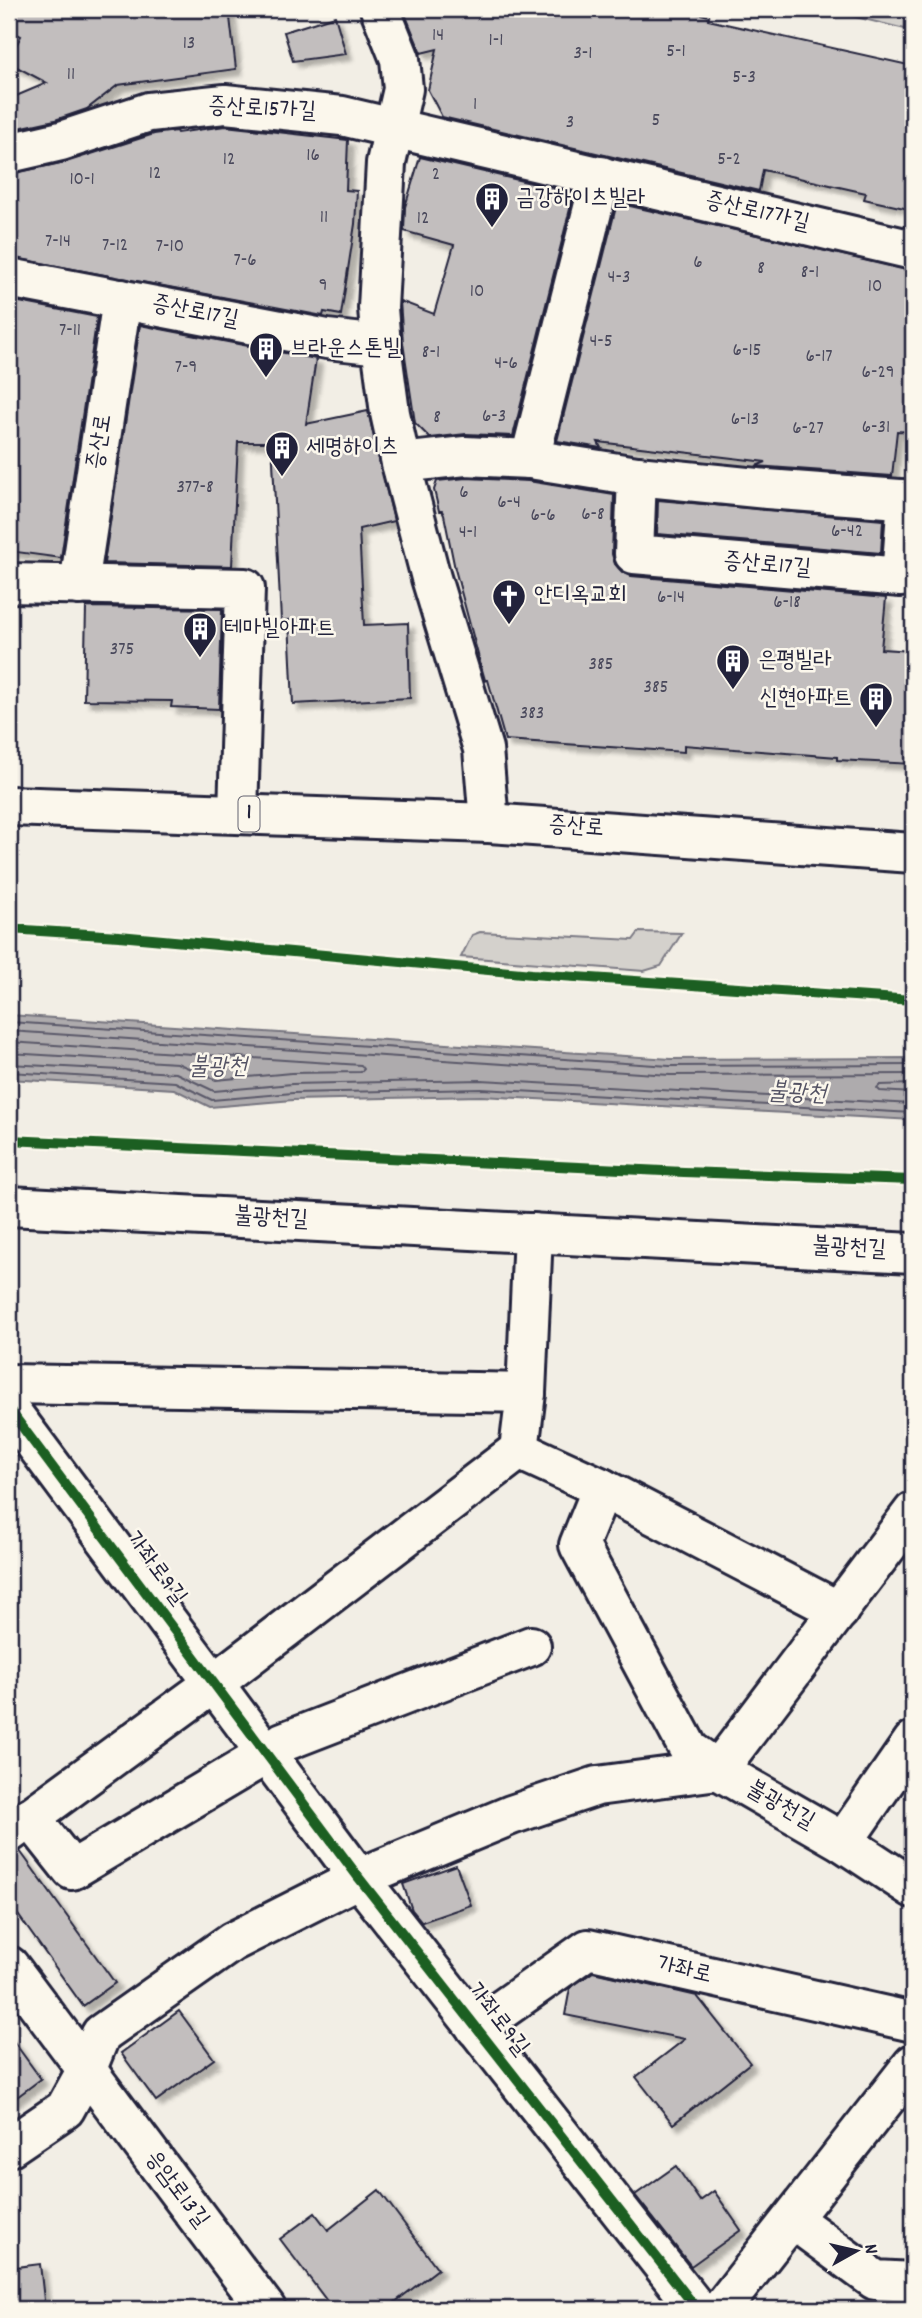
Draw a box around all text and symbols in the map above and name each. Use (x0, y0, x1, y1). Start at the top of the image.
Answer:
house number: 14 (432, 23, 444, 50)
house number: 1-1 (489, 28, 503, 55)
house number: 13 (183, 31, 195, 58)
house number: 5-1 (666, 39, 686, 66)
house number: 3-1 (573, 41, 593, 68)
house number: 11 (67, 62, 75, 89)
house number: 5-3 (732, 65, 756, 92)
street label: 증산로15가길 (207, 91, 317, 129)
house number: 1 (473, 92, 477, 119)
house number: 5 (652, 108, 660, 135)
house number: 3 (566, 110, 574, 137)
house number: 16 (306, 143, 320, 170)
house number: 12 (223, 147, 235, 174)
house number: 5-2 (717, 147, 741, 174)
house number: 12 (149, 161, 161, 188)
house number: 2 (432, 162, 440, 189)
house number: 10-1 (69, 167, 95, 194)
building icon: 금강하이츠빌라 (473, 180, 511, 229)
place label: 금강하이츠빌라 (516, 183, 646, 216)
street label: 증산로17가길 (701, 185, 813, 241)
house number: 11 (320, 205, 328, 232)
house number: 12 (417, 206, 429, 233)
house number: 7-14 (45, 229, 71, 256)
house number: 7-12 (102, 233, 128, 260)
house number: 7-10 (156, 234, 184, 261)
house number: 7-6 (233, 248, 257, 275)
house number: 6 (693, 250, 703, 277)
house number: 8 (757, 256, 765, 283)
house number: 8-1 (801, 260, 819, 287)
house number: 4-3 (608, 265, 630, 292)
house number: 9 (319, 273, 327, 300)
house number: 10 (868, 274, 882, 301)
house number: 10 (470, 279, 484, 306)
street label: 증산로17길 (149, 288, 241, 338)
house number: 7-11 (59, 318, 81, 345)
house number: 4-5 (589, 329, 613, 356)
building icon: 브라운스톤빌 (247, 330, 285, 379)
place label: 브라운스톤빌 (290, 333, 402, 366)
house number: 6-15 (733, 338, 761, 365)
house number: 8-1 (422, 340, 440, 367)
house number: 6-17 (805, 344, 833, 371)
house number: 4-6 (494, 351, 518, 378)
house number: 7-9 (175, 355, 197, 382)
house number: 6-29 (862, 360, 894, 387)
house number: 6-3 (482, 404, 506, 431)
house number: 8 (433, 405, 441, 432)
house number: 6-13 (731, 407, 759, 434)
street label: 증산로 (80, 412, 122, 472)
house number: 6-31 (862, 415, 890, 442)
house number: 6-27 (792, 416, 824, 443)
building icon: 세명하이츠 (263, 429, 301, 478)
place label: 세명하이츠 (306, 432, 399, 465)
house number: 377-8 (176, 475, 214, 502)
house number: 6 (459, 480, 469, 507)
house number: 6-4 (497, 490, 521, 517)
house number: 6-8 (581, 502, 605, 529)
house number: 6-6 (530, 503, 556, 530)
house number: 6-42 (831, 519, 863, 546)
house number: 4-1 (459, 520, 477, 547)
street label: 증산로17길 (722, 546, 812, 586)
church icon: 안디옥교회 (490, 577, 528, 626)
place label: 안디옥교회 (534, 580, 627, 613)
house number: 6-14 (657, 585, 685, 612)
house number: 6-18 (773, 590, 801, 617)
building icon: 테마빌아파트 (181, 610, 219, 659)
place label: 테마빌아파트 (224, 613, 335, 646)
house number: 375 (110, 637, 134, 664)
building icon: 은평빌라 (714, 642, 752, 691)
place label: 은평빌라 (758, 645, 832, 678)
house number: 385 (589, 652, 613, 679)
house number: 385 (644, 675, 668, 702)
building icon: 신현아파트 (857, 680, 895, 729)
place label: 신현아파트 (759, 683, 852, 716)
house number: 383 (520, 701, 544, 728)
road number: 1 (238, 796, 260, 832)
street label: 증산로 (547, 810, 605, 846)
water label: 불광천 (189, 1051, 250, 1085)
water label: 불광천 (767, 1076, 830, 1113)
street label: 불광천길 (233, 1201, 309, 1237)
street label: 불광천길 (811, 1231, 887, 1267)
street label: 가좌로9길 (116, 1525, 194, 1613)
street label: 불광천길 (740, 1773, 820, 1839)
street label: 가좌로 (653, 1949, 715, 1993)
street label: 가좌로9길 (458, 1977, 536, 2063)
street label: 응암로13길 (136, 2144, 216, 2236)
north arrow (820, 2216, 890, 2286)
text: N (855, 2243, 883, 2256)

